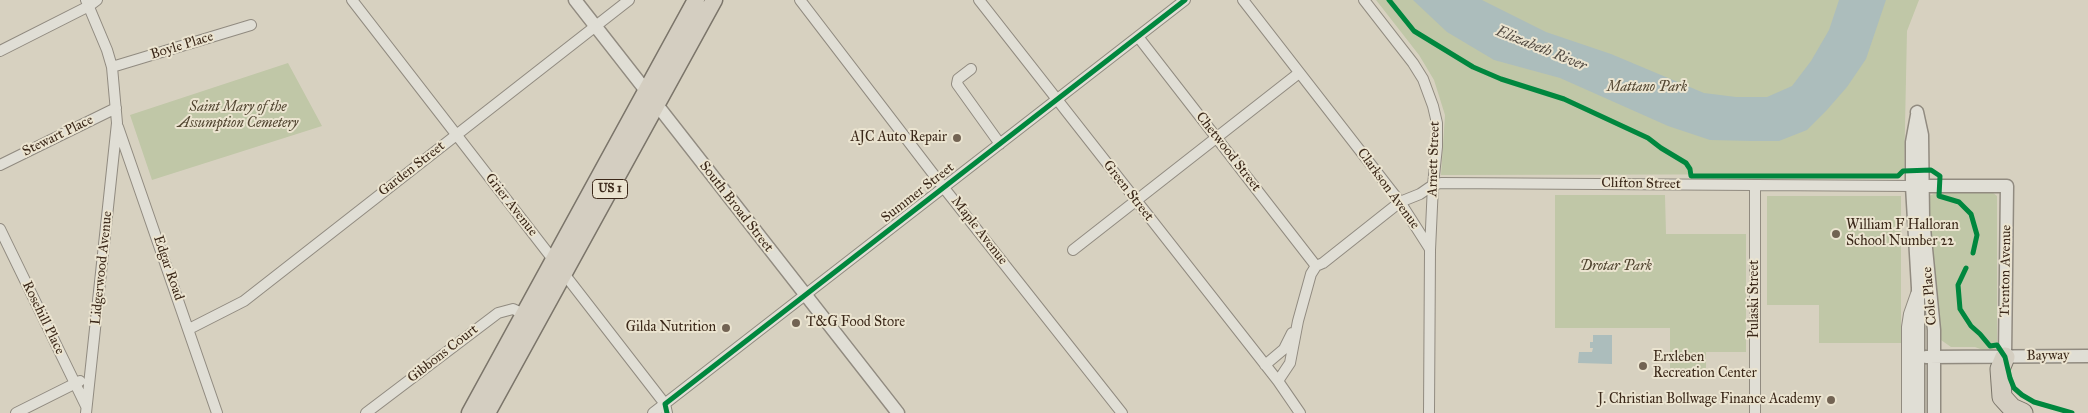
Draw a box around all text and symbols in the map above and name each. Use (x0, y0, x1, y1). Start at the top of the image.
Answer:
water label: Elizabeth River (1493, 23, 1589, 75)
street label: Boyle Place (149, 28, 215, 64)
park label: Mattano Park (1607, 80, 1687, 96)
park label: Saint Mary of the Assumption Cemetery (178, 100, 298, 132)
street label: Chetwood Street (1192, 109, 1264, 195)
street label: Stewart Place (20, 112, 96, 160)
street label: Arnett Street (1424, 121, 1444, 197)
place label: AJC Auto Repair (850, 130, 947, 146)
marker: AJC Auto Repair (951, 132, 963, 144)
street label: Garden Street (375, 138, 449, 200)
street label: Clarkson Avenue (1353, 145, 1423, 233)
street label: Green Street (1099, 157, 1157, 225)
street label: South Broad Street (695, 158, 777, 256)
street label: Summer Street (878, 159, 958, 227)
street label: Grier Avenue (481, 170, 541, 240)
street label: Clifton Street (1601, 175, 1681, 193)
road number: US 1 (592, 180, 628, 198)
street label: Maple Avenue (947, 194, 1011, 268)
street label: Lidgerwood Avenue (88, 210, 116, 326)
place label: William F Halloran School Number 22 (1846, 218, 1959, 250)
street label: Trenton Avenue (1997, 225, 2015, 317)
marker: William F Halloran School Number 22 (1830, 228, 1842, 240)
street label: Edgar Road (149, 233, 187, 303)
park label: Drotar Park (1580, 259, 1652, 275)
street label: Pulaski Street (1747, 260, 1763, 338)
street label: Cole Place (1919, 266, 1941, 326)
street label: Rosehill Place (18, 279, 68, 357)
place label: T&G Food Store (806, 315, 905, 331)
marker: T&G Food Store (790, 317, 802, 329)
place label: Gilda Nutrition (626, 320, 716, 336)
street label: Gibbons Court (404, 321, 482, 387)
marker: Gilda Nutrition (720, 322, 732, 334)
street label: Bayway (2026, 347, 2070, 365)
place label: Erxleben Recreation Center (1653, 350, 1757, 382)
marker: Erxleben Recreation Center (1637, 360, 1649, 372)
place label: J. Christian Bollwage Finance Academy (1598, 392, 1821, 408)
marker: J. Christian Bollwage Finance Academy (1825, 394, 1837, 406)

